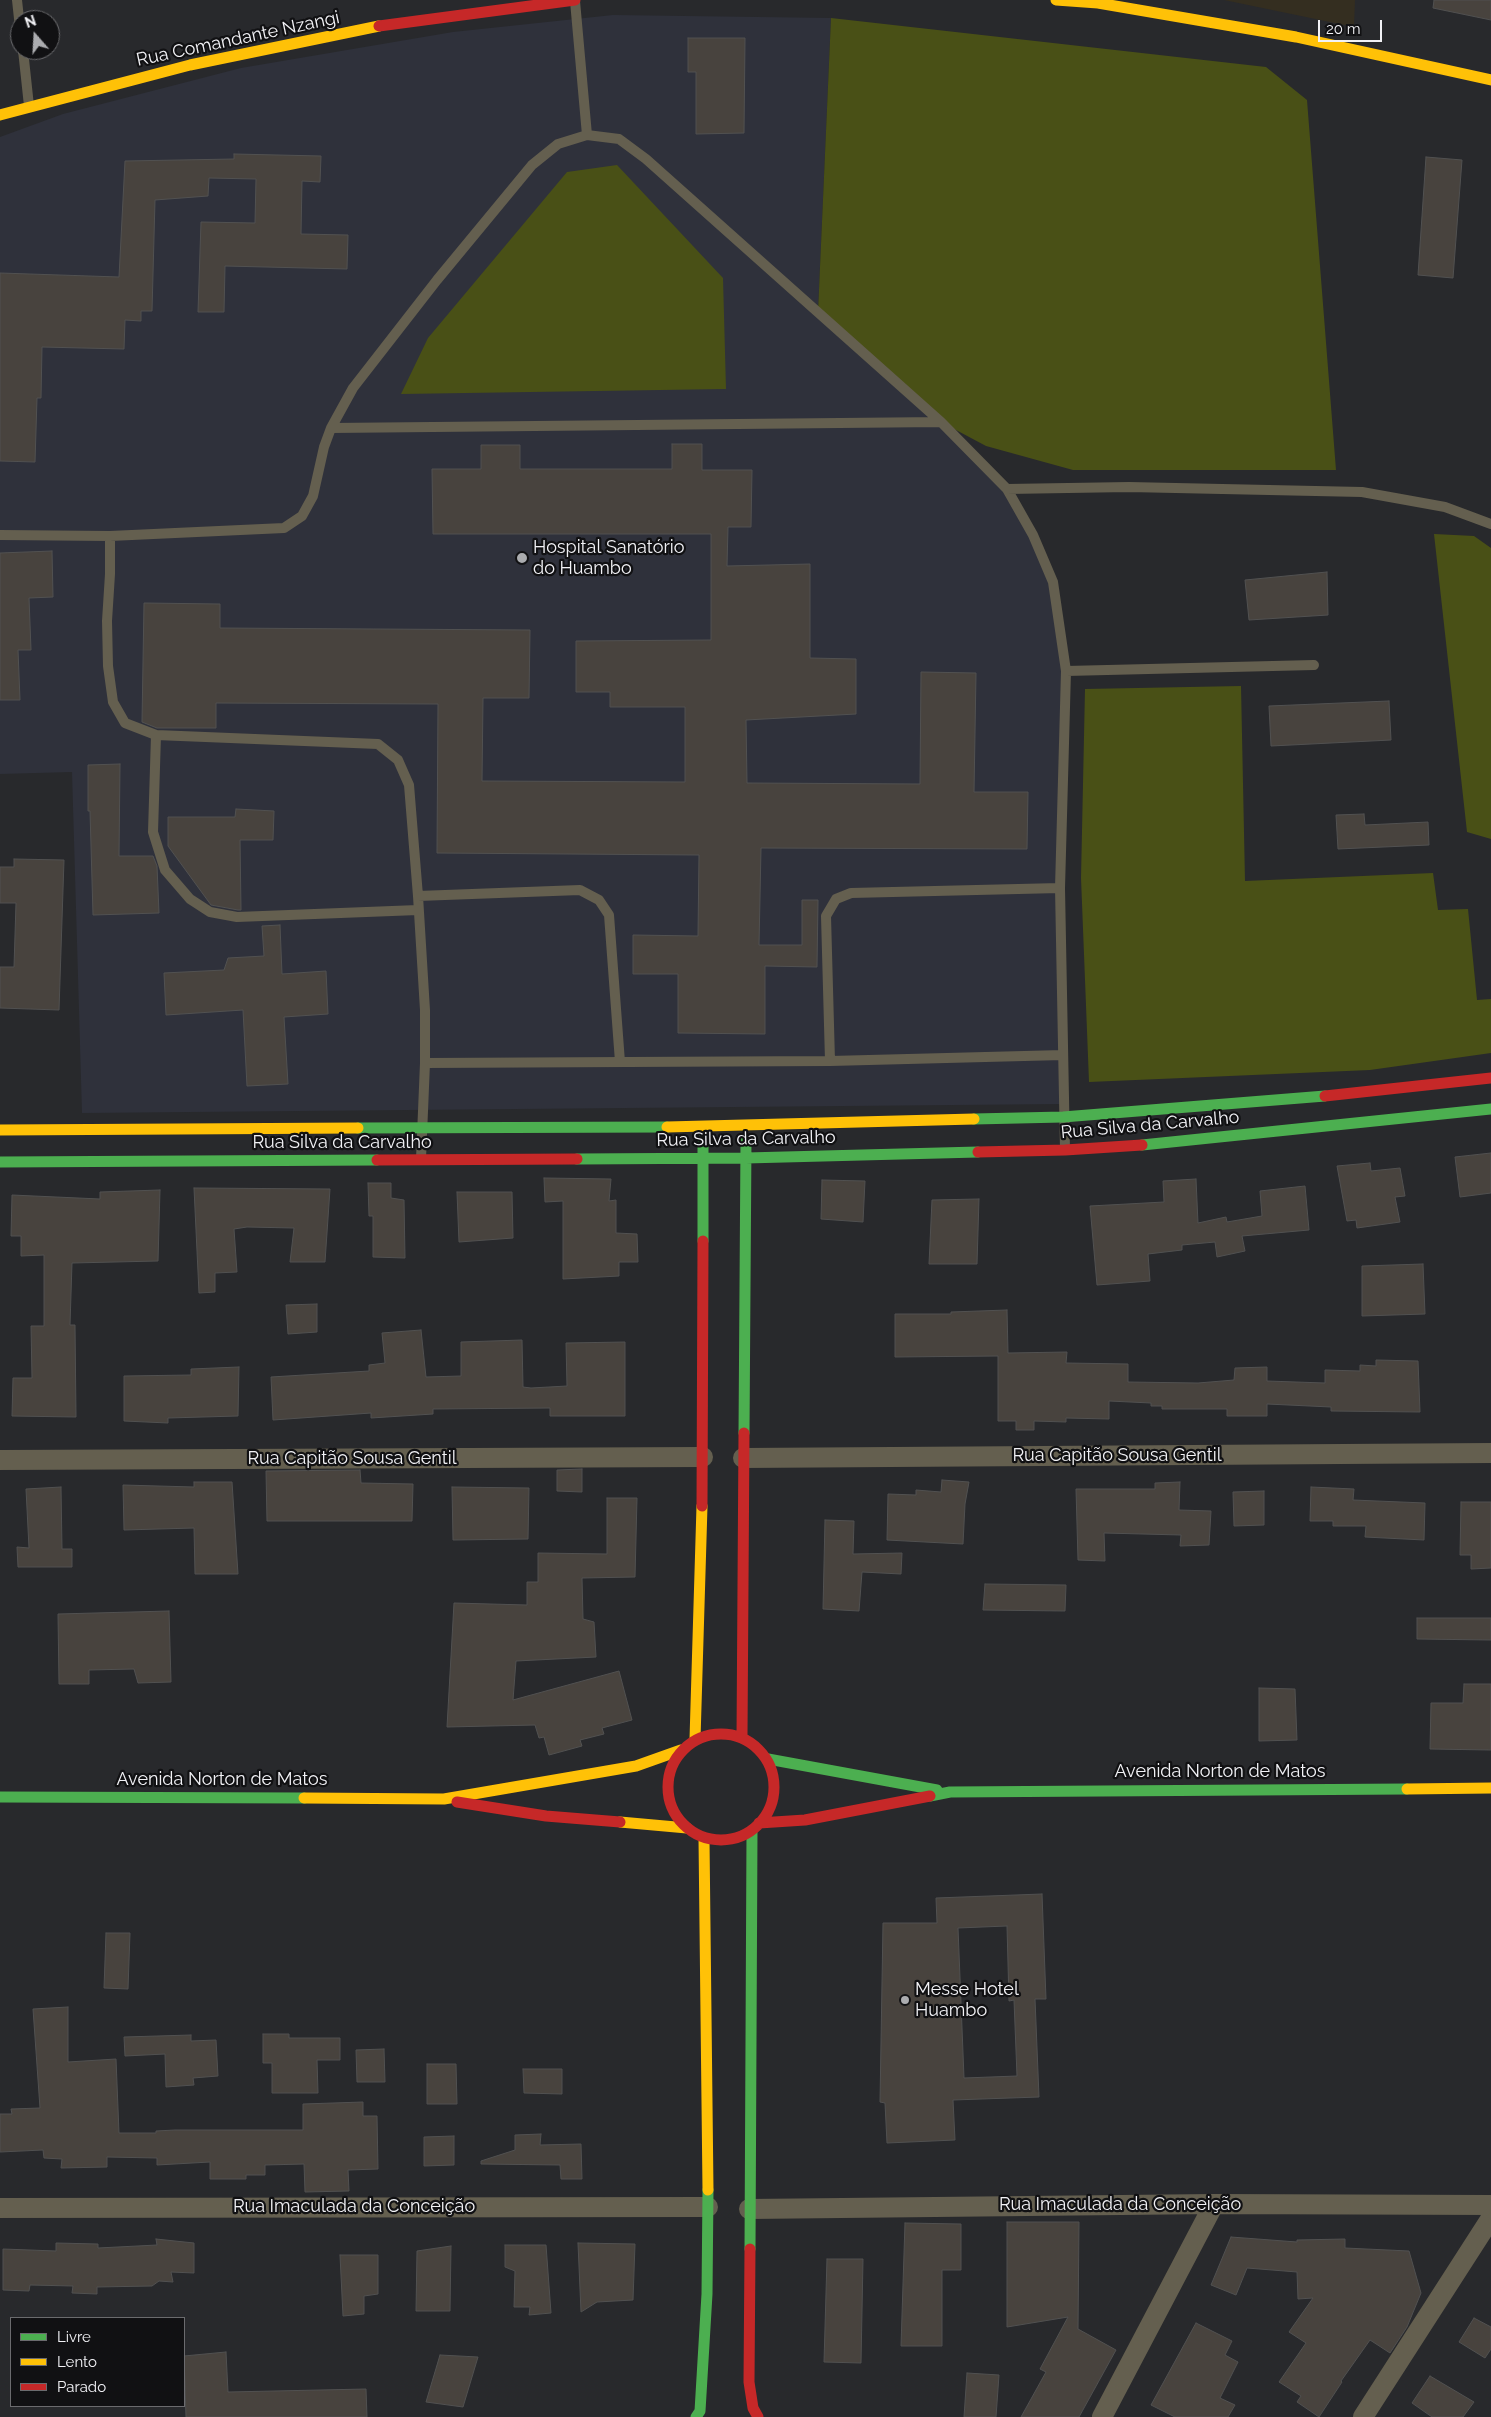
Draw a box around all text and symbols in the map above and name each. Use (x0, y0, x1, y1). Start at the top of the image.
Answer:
street label: Rua Comandante Nzangi (134, 7, 342, 71)
north arrow (10, 10, 60, 60)
scale bar (1321, 10, 1385, 42)
text: N (23, 12, 38, 31)
text: 20 m (1326, 20, 1361, 38)
place label: Hospital Sanatório do Huambo (533, 537, 684, 580)
marker: Hospital Sanatório do Huambo (515, 551, 529, 565)
street label: Rua Silva da Carvalho (1060, 1106, 1240, 1144)
street label: Rua Silva da Carvalho (656, 1127, 836, 1151)
street label: Rua Silva da Carvalho (252, 1132, 432, 1154)
street label: Rua Capitão Sousa Gentil (1012, 1445, 1222, 1467)
street label: Rua Capitão Sousa Gentil (247, 1448, 457, 1470)
street label: Avenida Norton de Matos (1115, 1761, 1325, 1783)
street label: Avenida Norton de Matos (117, 1769, 327, 1791)
place label: Messe Hotel Huambo (915, 1979, 1019, 2022)
marker: Messe Hotel Huambo (899, 1994, 911, 2006)
street label: Rua Imaculada da Conceição (999, 2194, 1241, 2216)
street label: Rua Imaculada da Conceição (233, 2196, 475, 2218)
legend (10, 2317, 185, 2407)
text: Livre (57, 2328, 91, 2346)
text: Lento (57, 2353, 97, 2371)
text: Parado (57, 2378, 106, 2396)

